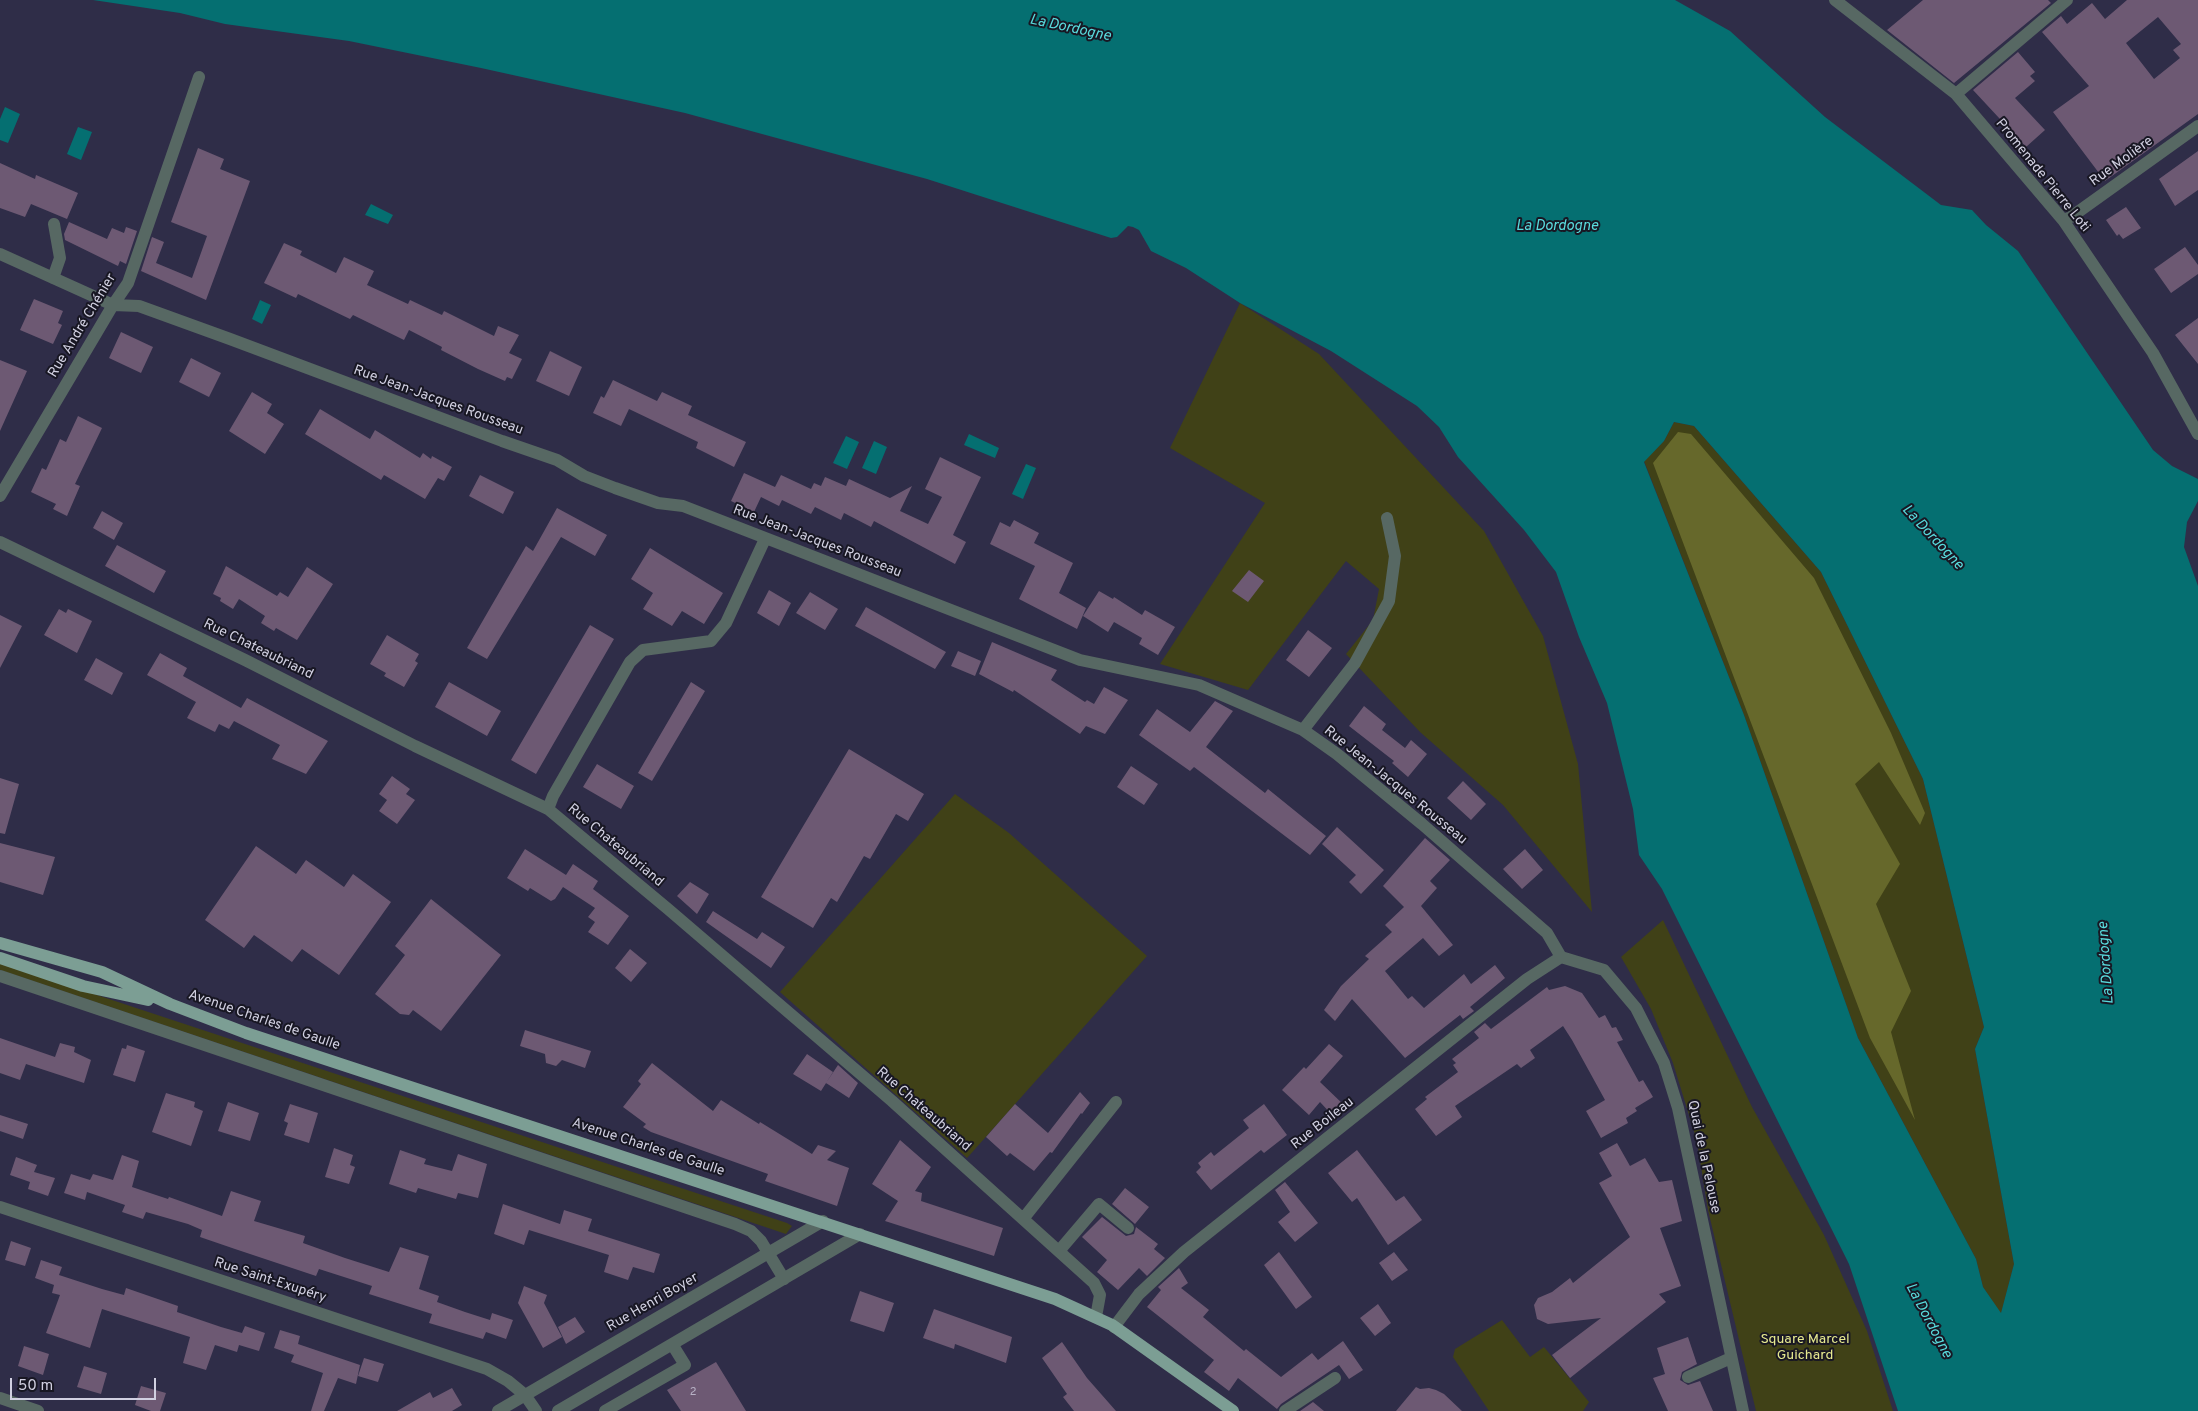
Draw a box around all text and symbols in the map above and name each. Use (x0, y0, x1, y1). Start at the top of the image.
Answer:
water label: La Dordogne (1028, 12, 1112, 46)
street label: Promenade Pierre Loti (1991, 116, 2093, 236)
street label: Rue Molière (2087, 133, 2157, 191)
water label: La Dordogne (1516, 218, 1598, 236)
street label: Rue André Chénier (45, 271, 121, 381)
street label: Rue Jean-Jacques Rousseau (351, 362, 525, 440)
street label: Rue Jean-Jacques Rousseau (730, 502, 904, 582)
water label: La Dordogne (1897, 502, 1967, 574)
street label: Rue Chateaubriand (200, 616, 316, 684)
street label: Rue Jean-Jacques Rousseau (1320, 723, 1470, 849)
street label: Rue Chateaubriand (564, 801, 666, 891)
water label: La Dordogne (2095, 921, 2119, 1005)
street label: Avenue Charles de Gaulle (186, 987, 342, 1055)
street label: Rue Chateaubriand (872, 1064, 974, 1156)
street label: Rue Boileau (1288, 1094, 1358, 1154)
street label: Quai de la Pelouse (1683, 1099, 1723, 1215)
street label: Avenue Charles de Gaulle (570, 1115, 726, 1181)
street label: Rue Saint-Exupéry (212, 1255, 328, 1307)
street label: Rue Henri Boyer (604, 1270, 702, 1336)
water label: La Dordogne (1901, 1280, 1955, 1362)
park label: Square Marcel Guichard (1760, 1332, 1850, 1364)
scale bar (12, 1368, 159, 1400)
text: 50 m (18, 1377, 53, 1396)
house number: 2 (690, 1386, 696, 1400)

